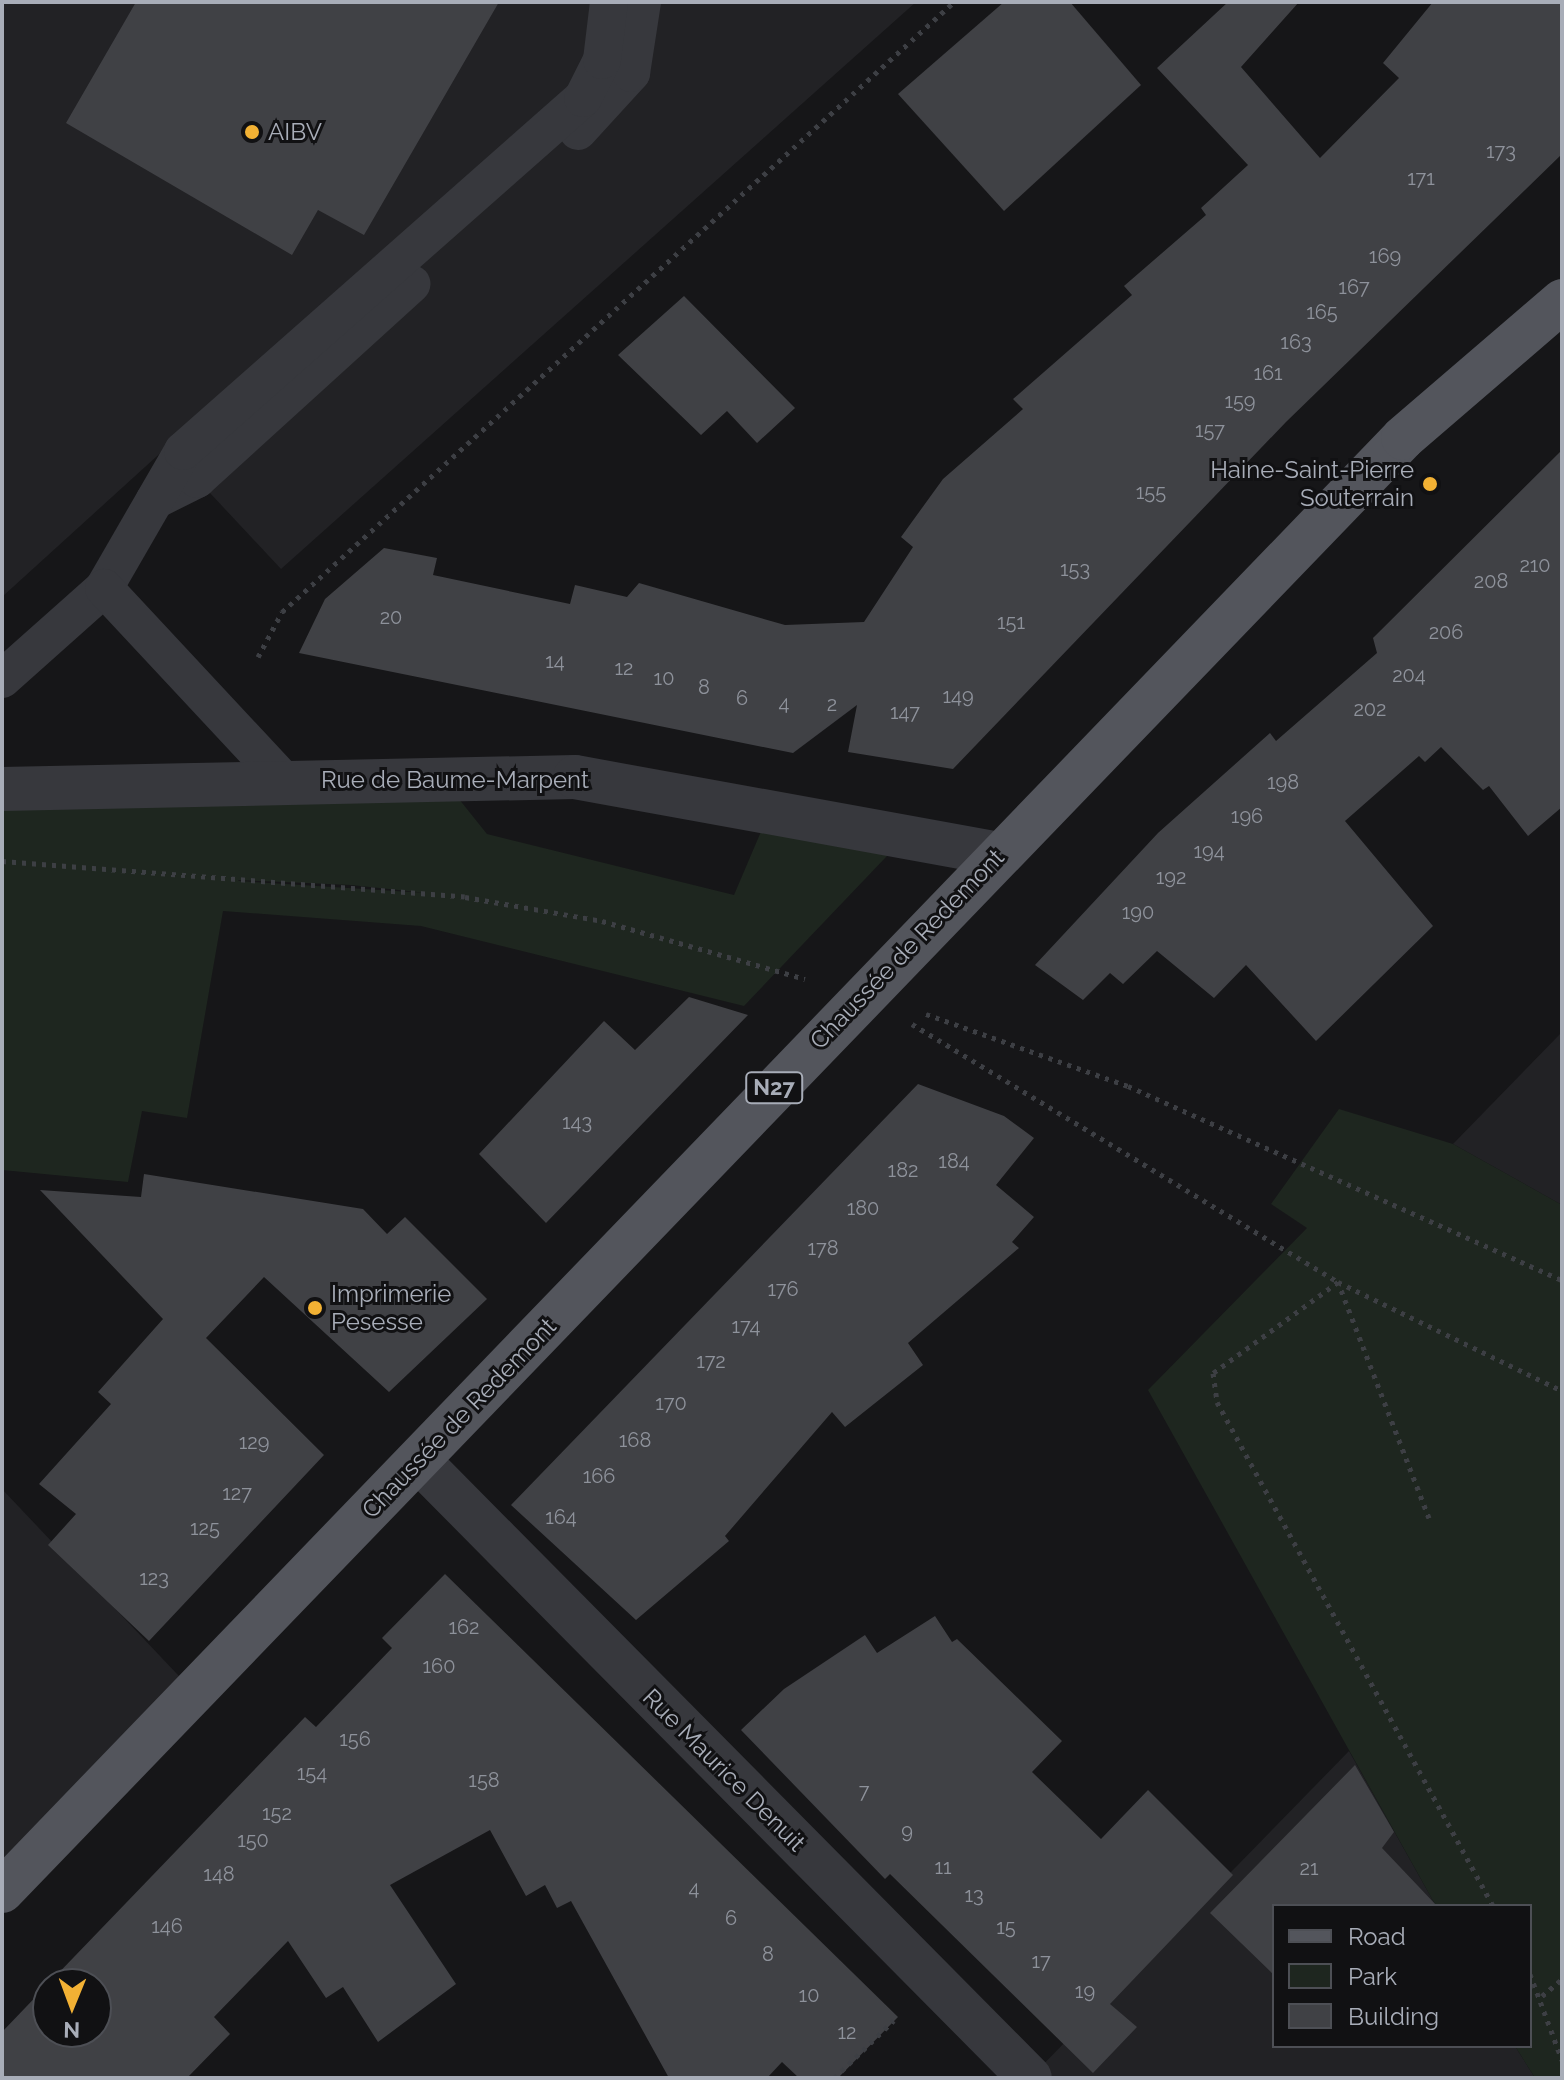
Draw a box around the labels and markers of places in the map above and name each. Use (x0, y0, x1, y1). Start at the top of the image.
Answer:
place label: AIBV (268, 118, 322, 146)
marker: AIBV (243, 123, 261, 141)
place label: Haine-Saint-Pierre Souterrain (1210, 456, 1414, 512)
marker: Haine-Saint-Pierre Souterrain (1421, 475, 1439, 493)
place label: Imprimerie Pesesse (331, 1280, 451, 1336)
marker: Imprimerie Pesesse (306, 1299, 324, 1317)

